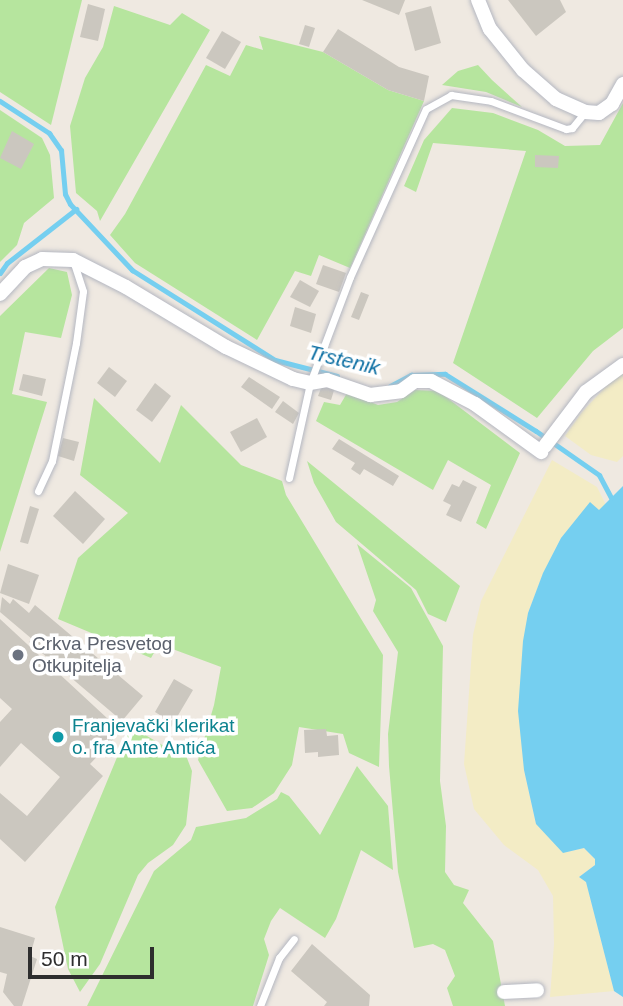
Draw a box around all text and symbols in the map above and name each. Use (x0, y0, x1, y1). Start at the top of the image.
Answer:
water label: Trstenik (306, 339, 382, 381)
place label: Crkva Presvetog Otkupitelja (32, 633, 172, 677)
marker: Crkva Presvetog Otkupitelja (10, 647, 26, 663)
place label: Franjevački klerikat o. fra Ante Antića (72, 715, 235, 759)
marker: Franjevački klerikat o. fra Ante Antića (50, 729, 66, 745)
scale bar (32, 932, 158, 976)
text: 50 m (41, 947, 88, 970)

